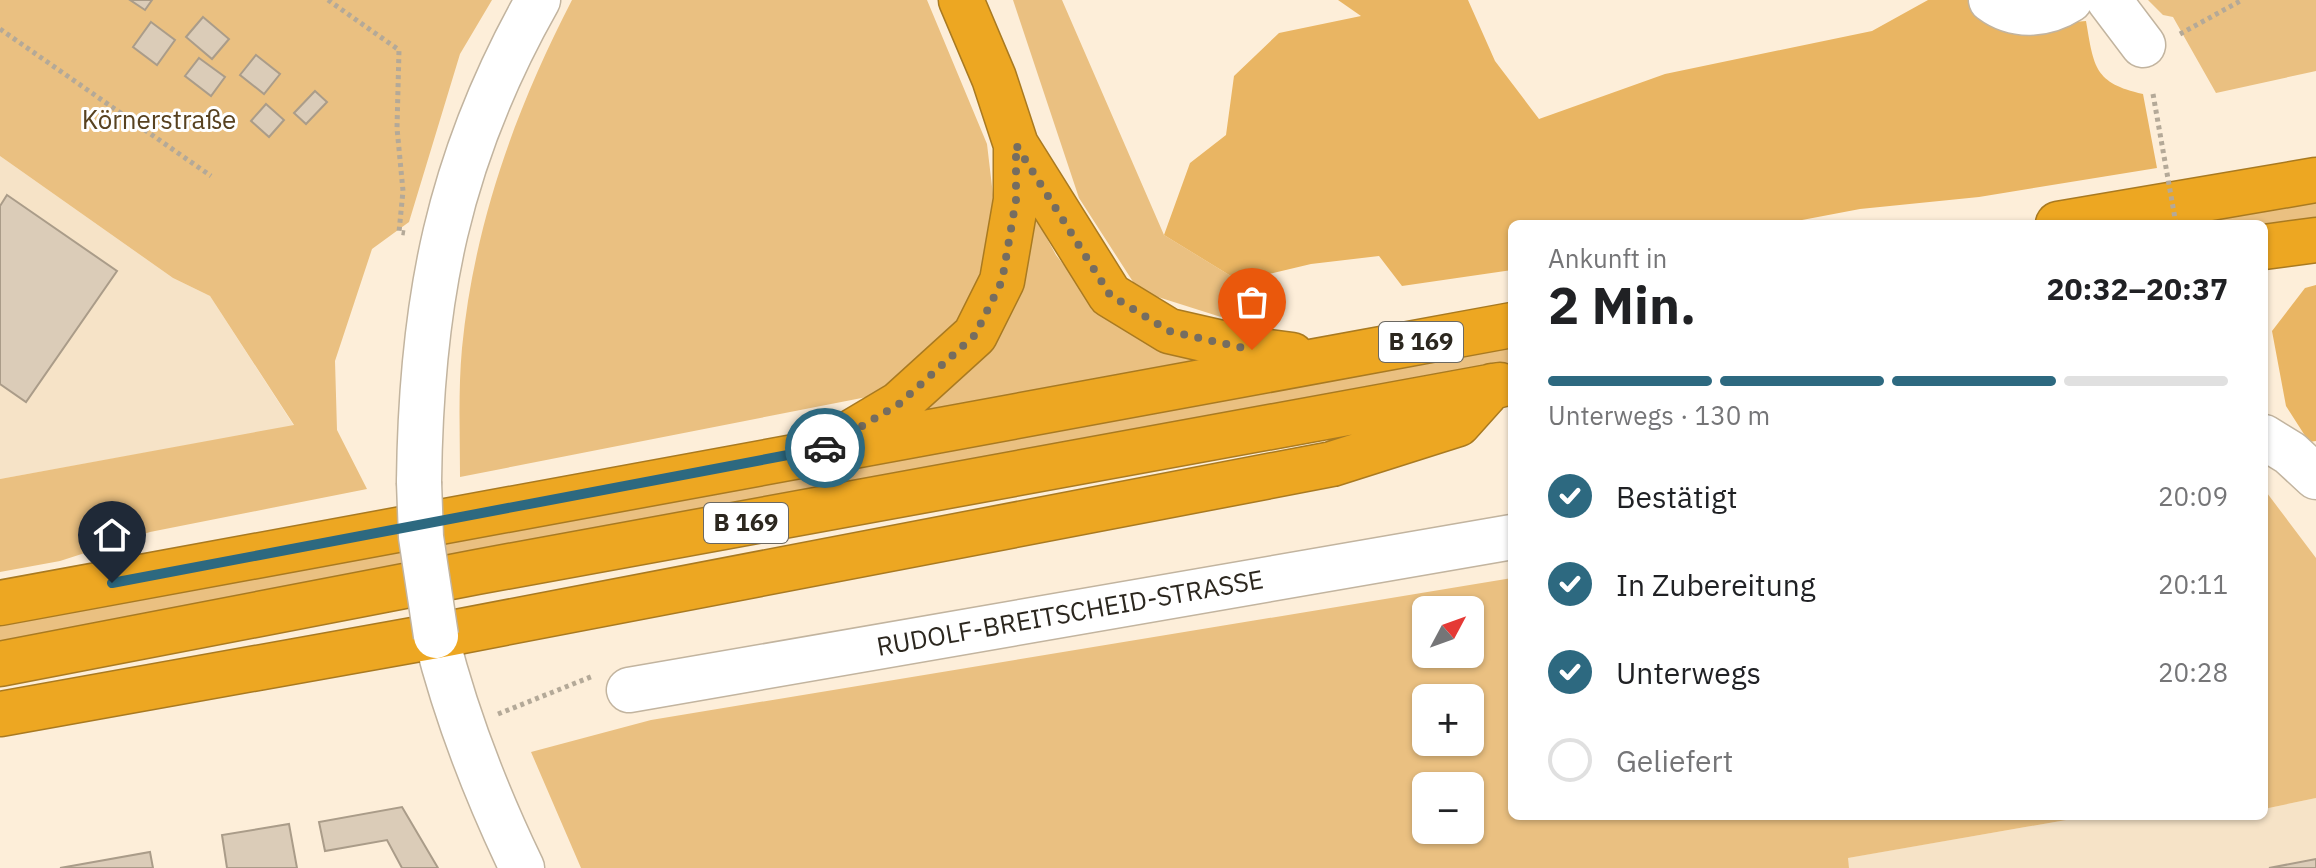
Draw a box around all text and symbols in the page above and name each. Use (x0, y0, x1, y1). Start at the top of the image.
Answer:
park label: Körnerstraße (82, 102, 236, 136)
text: Ankunft in (1548, 241, 1667, 275)
pin (1218, 268, 1286, 350)
text: 20:32–20:37 (2047, 269, 2228, 308)
text: 2 Min. (1548, 271, 1696, 338)
icon: bag (1230, 280, 1274, 324)
road number: B 169 (1379, 322, 1463, 362)
text: Unterwegs · 130 m (1548, 398, 1770, 432)
courier (785, 408, 865, 488)
icon: car (803, 426, 847, 470)
icon: check (1548, 474, 1592, 518)
text: Bestätigt (1616, 477, 1737, 516)
text: 20:09 (2158, 479, 2228, 513)
pin (78, 501, 146, 583)
road number: B 169 (704, 503, 788, 543)
icon: home (90, 513, 134, 557)
street label: RUDOLF-BREITSCHEID-STRASSE (874, 561, 1266, 663)
icon: check (1548, 562, 1592, 606)
text: In Zubereitung (1616, 565, 1816, 604)
text: 20:11 (2158, 567, 2228, 601)
north arrow (1412, 596, 1484, 668)
map controls (1412, 596, 1484, 844)
icon: check (1548, 650, 1592, 694)
text: Unterwegs (1616, 653, 1761, 692)
text: 20:28 (2158, 655, 2228, 689)
button: + (1412, 684, 1484, 756)
text: Geliefert (1616, 741, 1733, 780)
button: − (1412, 772, 1484, 844)

